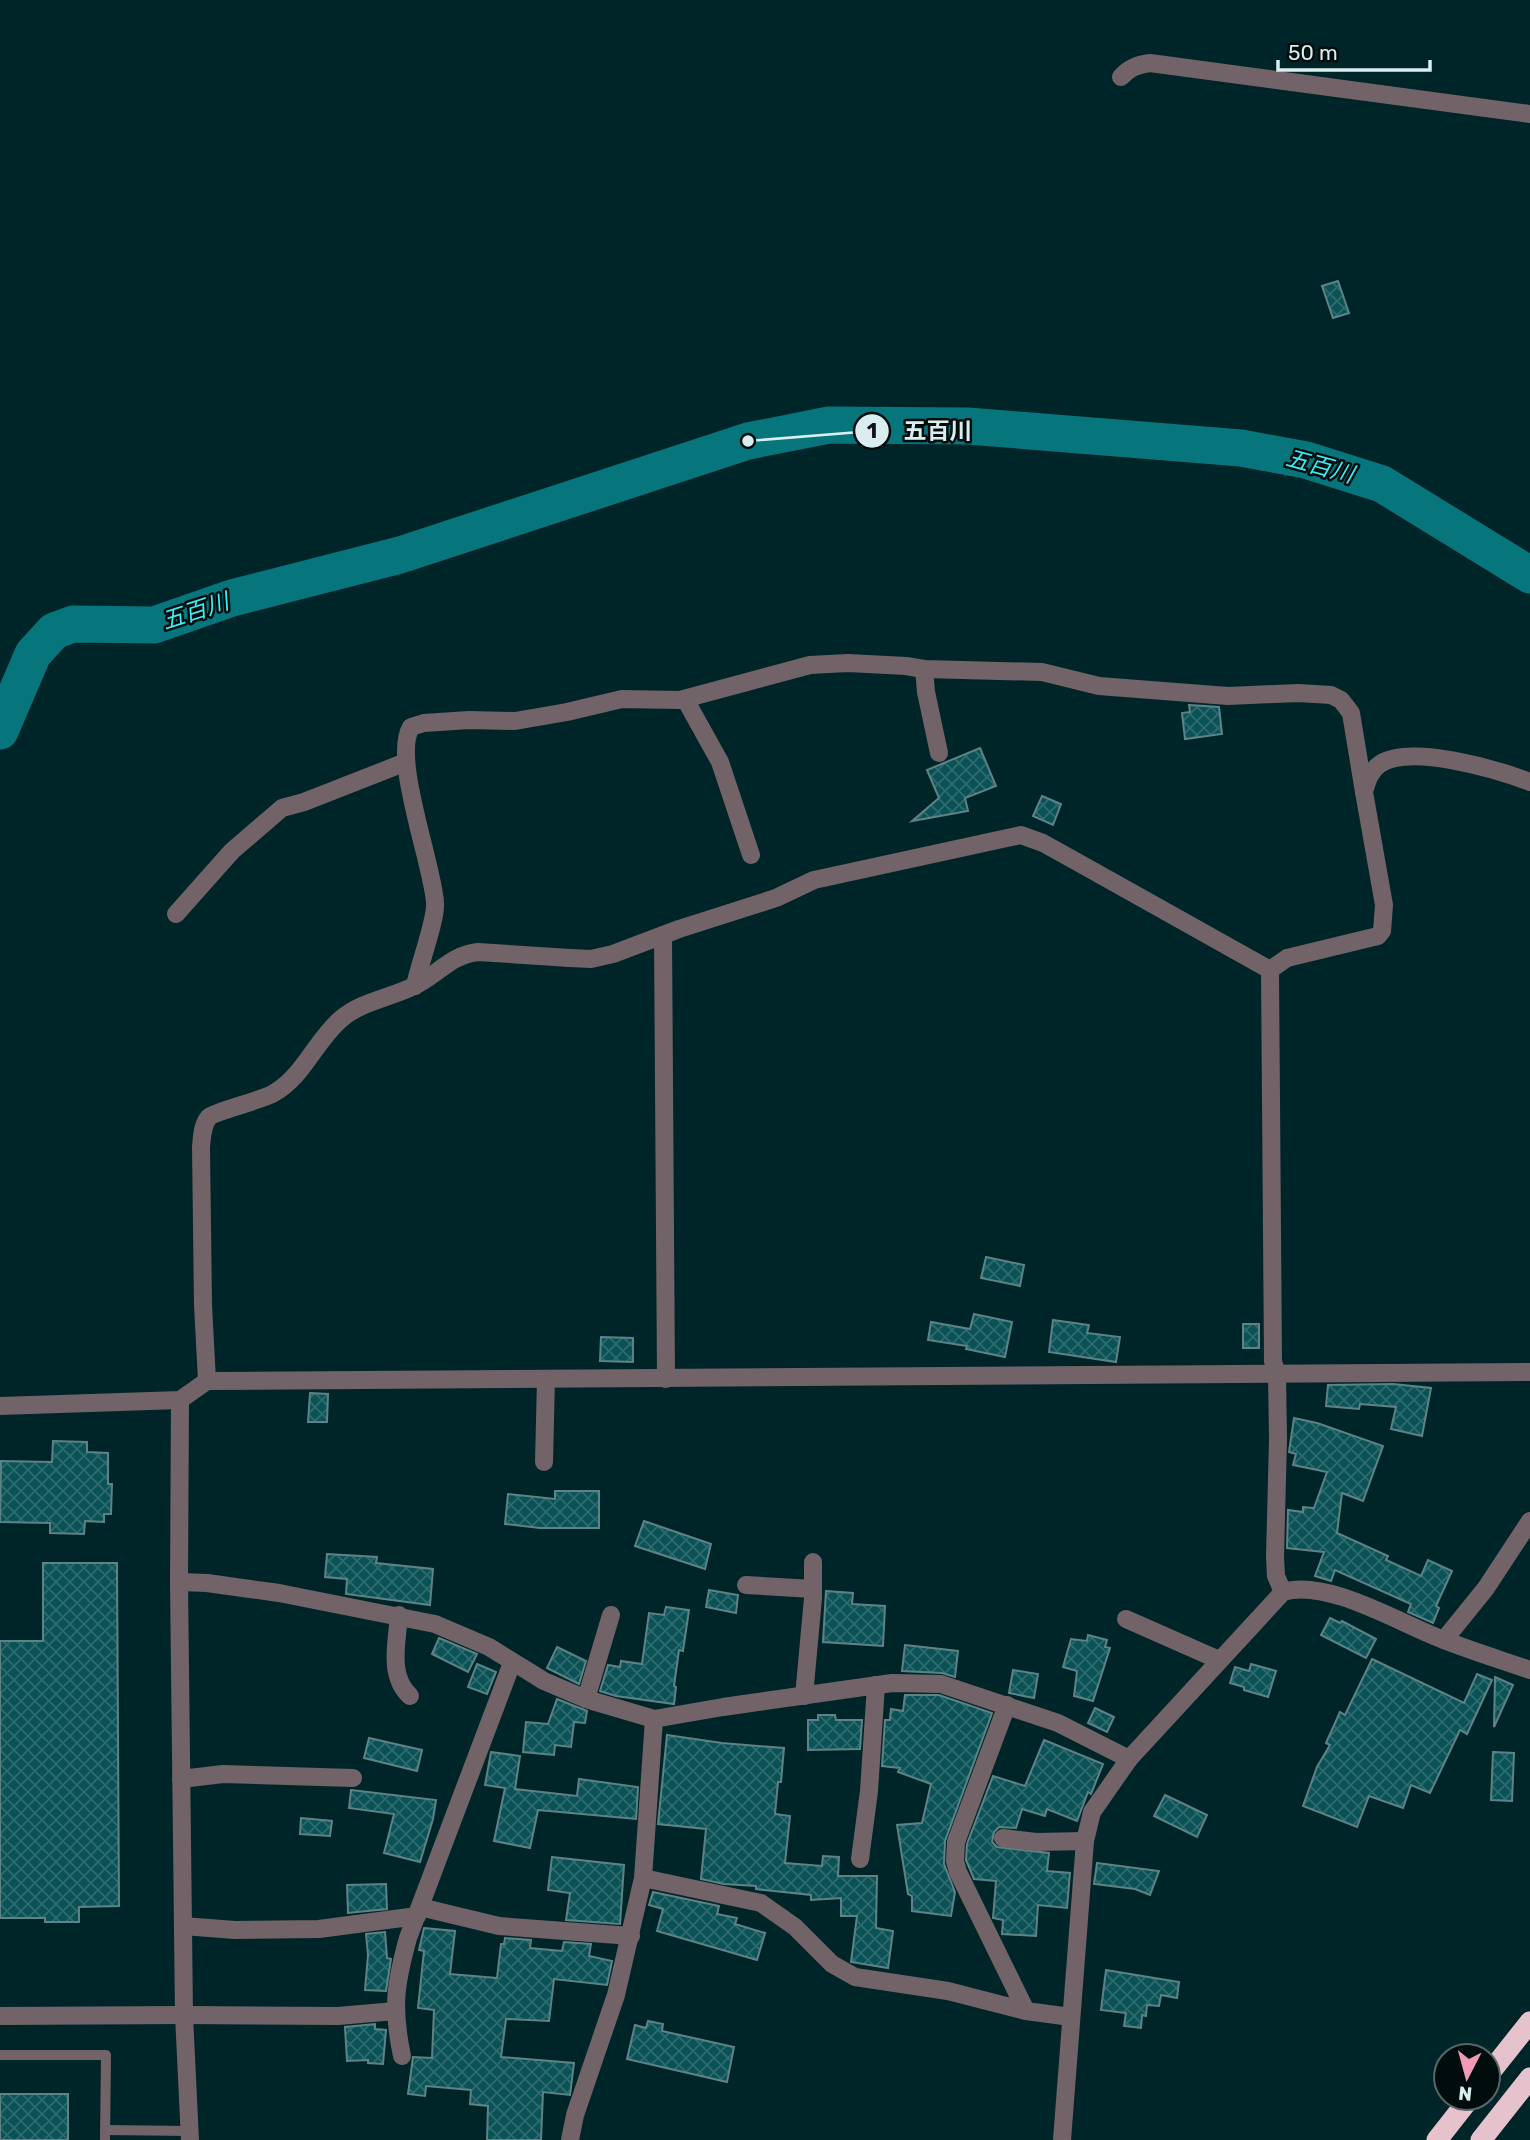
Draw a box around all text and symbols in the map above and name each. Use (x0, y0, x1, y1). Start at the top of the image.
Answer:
scale bar (1278, 28, 1430, 72)
text: 50 m (1288, 40, 1338, 65)
callout: 五百川 (854, 409, 986, 453)
text: 五百川 (904, 417, 973, 445)
text: 1 (867, 418, 877, 443)
water label: 五百川 (1283, 444, 1360, 489)
water label: 五百川 (158, 586, 235, 635)
north arrow (1432, 2042, 1502, 2112)
text: N (1457, 2081, 1473, 2106)

